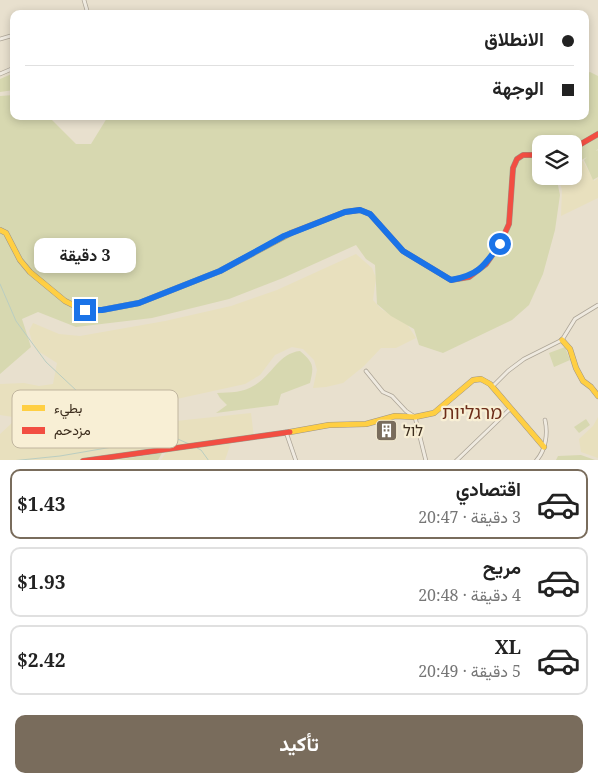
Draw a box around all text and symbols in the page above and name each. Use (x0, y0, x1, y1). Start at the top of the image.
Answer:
text: الانطلاق (484, 26, 544, 52)
text: الوجهة (492, 75, 544, 101)
map controls (532, 135, 582, 185)
button: layers (532, 135, 582, 185)
route start (489, 233, 511, 255)
callout: 3 دقيقة (34, 238, 136, 272)
text: 3 دقيقة (60, 244, 110, 266)
route end (74, 299, 96, 321)
legend (12, 390, 178, 448)
text: بطيء (54, 398, 82, 420)
district label: מרגליות (442, 400, 502, 424)
building icon: לול (375, 418, 399, 442)
text: مزدحم (54, 420, 91, 439)
place label: לול (403, 420, 423, 440)
text: اقتصادي (456, 476, 521, 502)
icon: car (536, 482, 581, 527)
text: $1.43 (17, 491, 66, 517)
text: 3 دقيقة · 20:47 (418, 506, 521, 528)
text: مريح (483, 554, 521, 580)
icon: car (536, 560, 581, 605)
text: $1.93 (17, 569, 66, 595)
text: 4 دقيقة · 20:48 (418, 584, 521, 606)
text: XL (495, 634, 521, 660)
icon: car (536, 638, 581, 683)
text: $2.42 (17, 647, 66, 673)
text: 5 دقيقة · 20:49 (418, 660, 521, 682)
button: تأكيد (15, 715, 583, 773)

